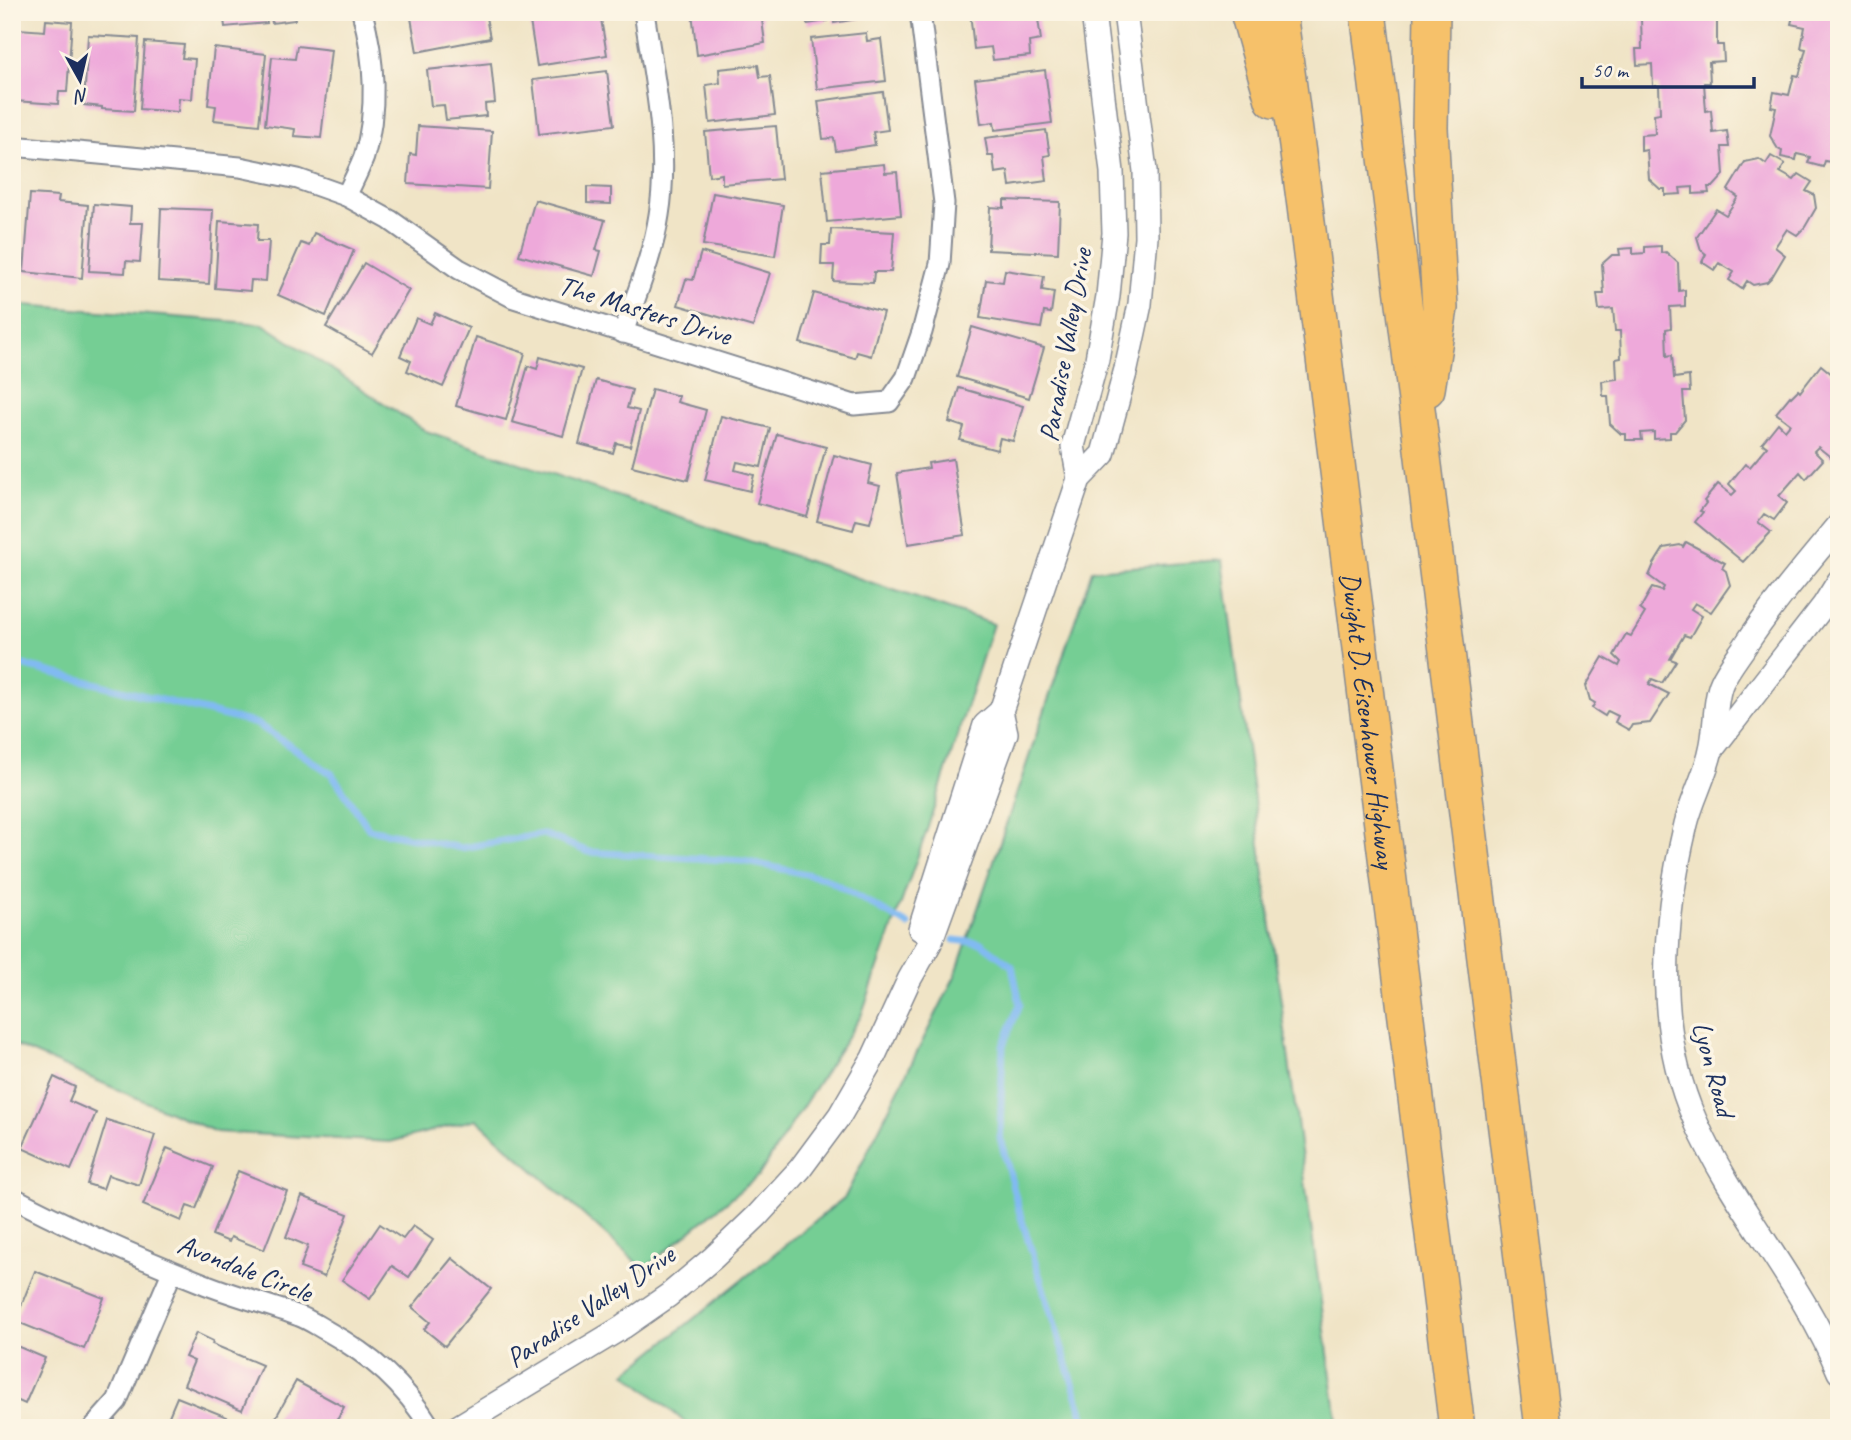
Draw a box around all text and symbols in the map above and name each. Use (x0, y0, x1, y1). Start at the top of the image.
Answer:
north arrow (46, 46, 116, 116)
scale bar (1582, 46, 1753, 90)
text: 50 m (1592, 57, 1630, 83)
text: N (72, 83, 90, 109)
street label: Paradise Valley Drive (1031, 244, 1100, 444)
street label: The Masters Drive (555, 267, 737, 353)
street label: Dwight D. Eisenhower Highway (1333, 570, 1405, 873)
street label: Lyon Road (1685, 1018, 1744, 1124)
street label: Avondale Circle (173, 1226, 319, 1310)
street label: Paradise Valley Drive (499, 1236, 683, 1375)

